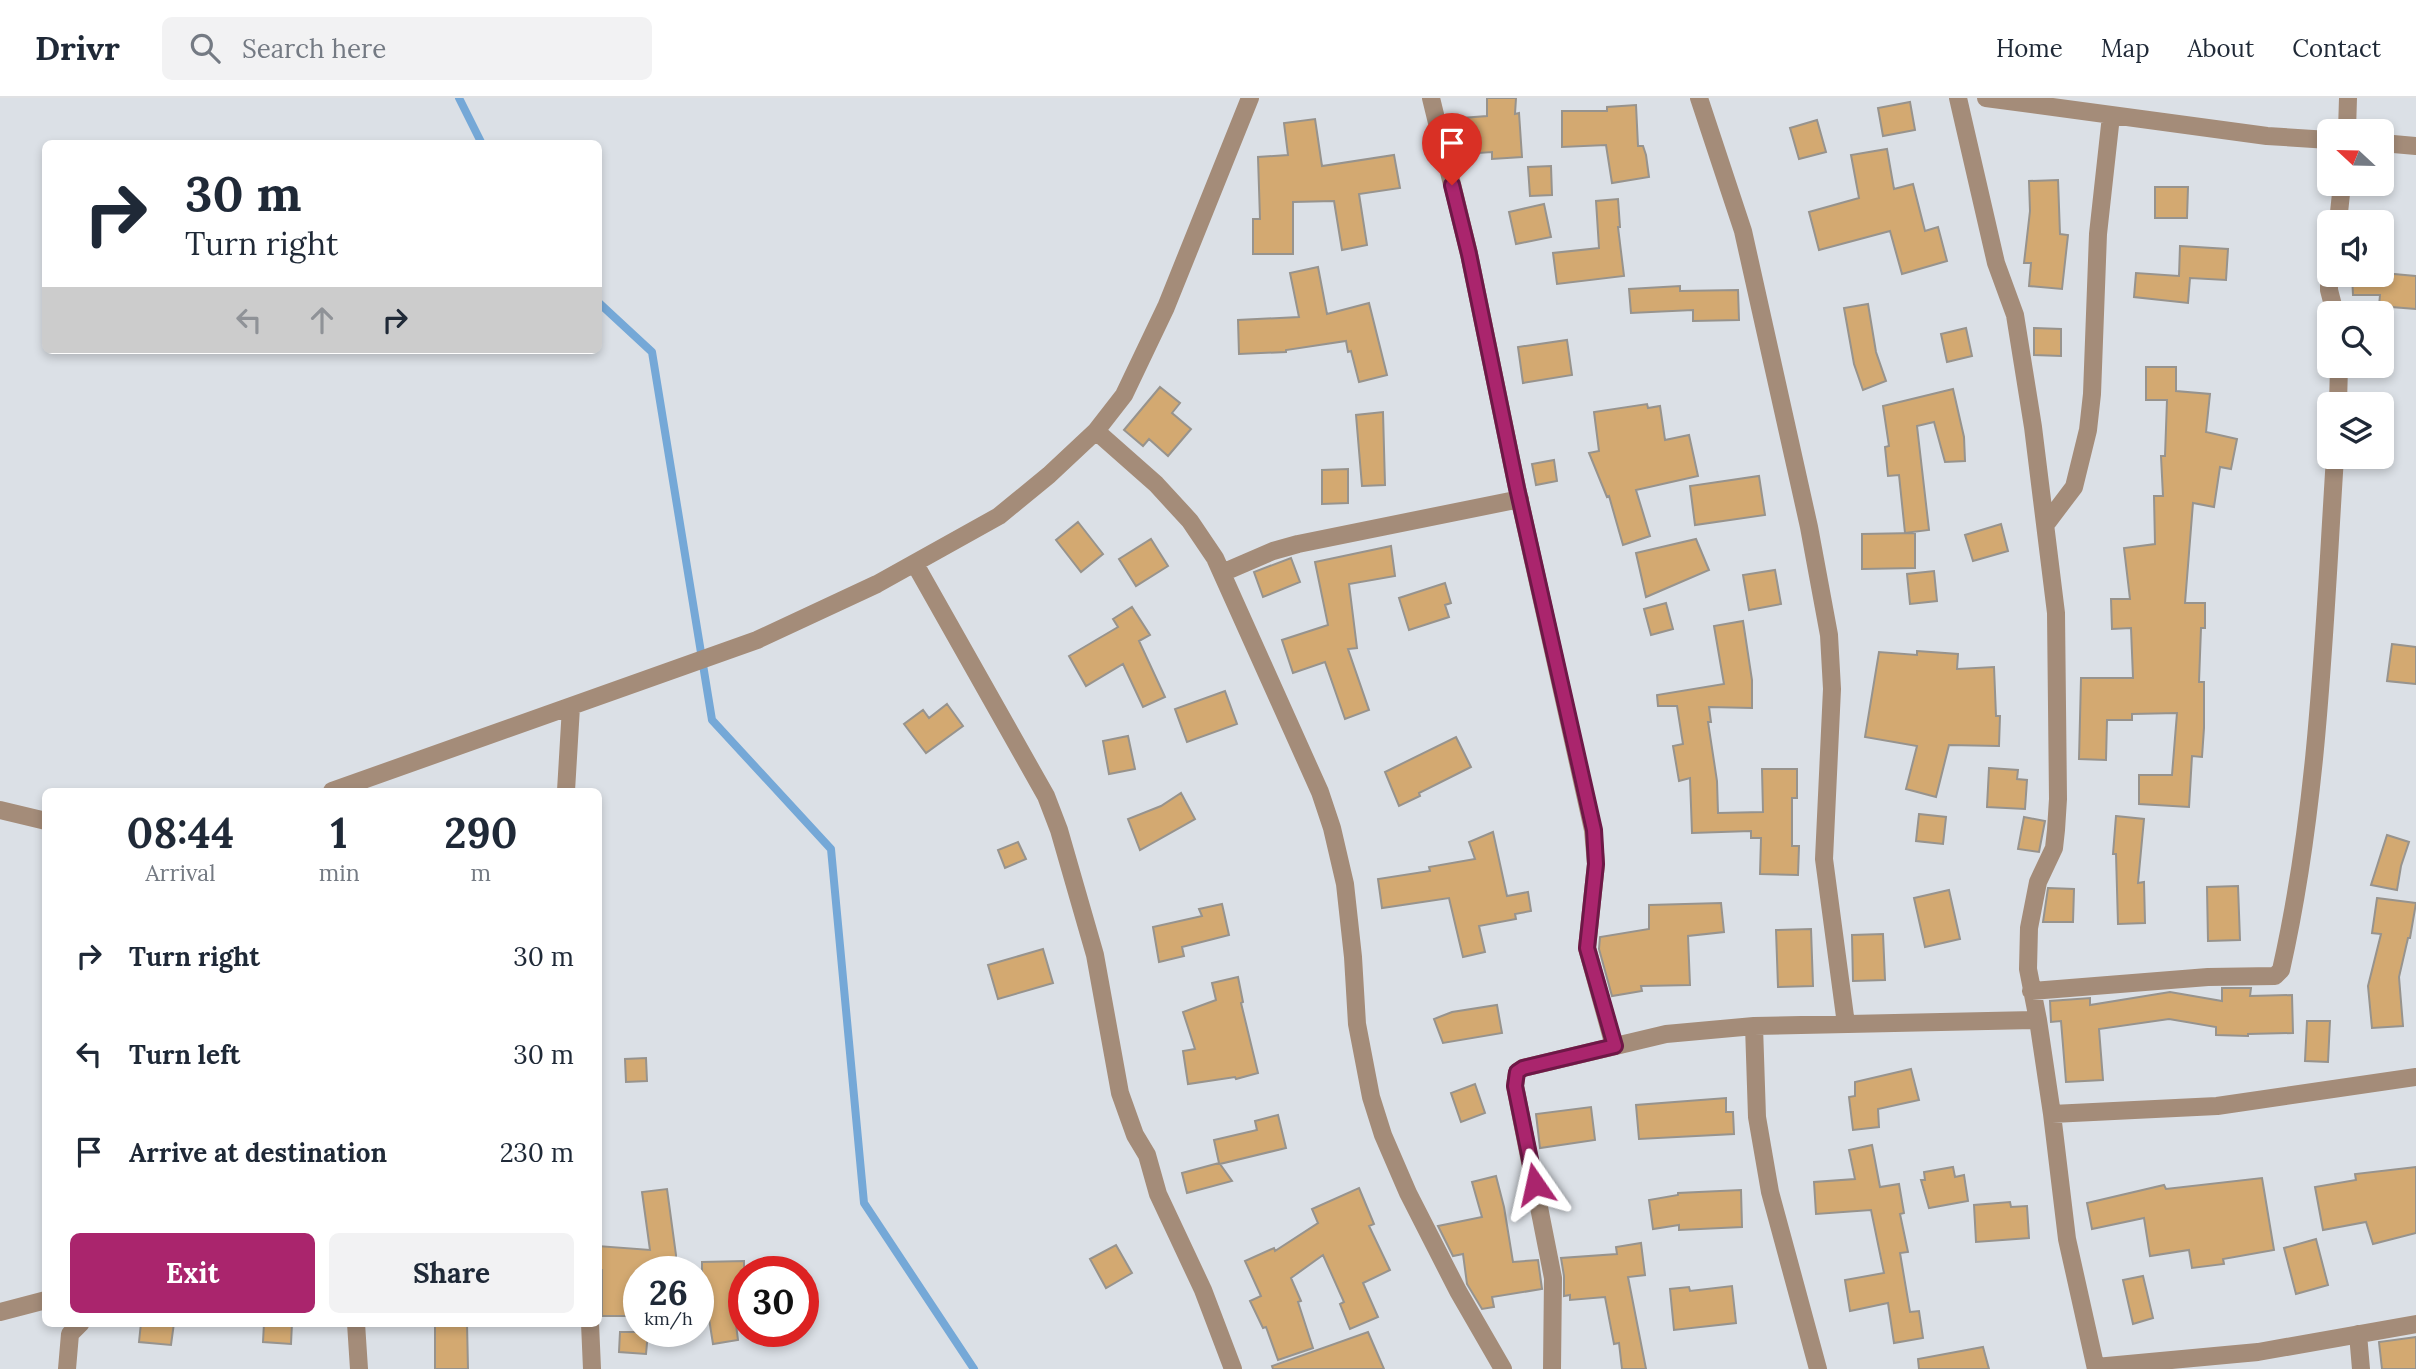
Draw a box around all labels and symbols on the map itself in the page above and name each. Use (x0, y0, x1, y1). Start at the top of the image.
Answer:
pin (1422, 113, 1482, 185)
north arrow (2317, 119, 2394, 196)
position arrow (1498, 1147, 1572, 1221)
speed limit sign: 30 (728, 1256, 819, 1347)

